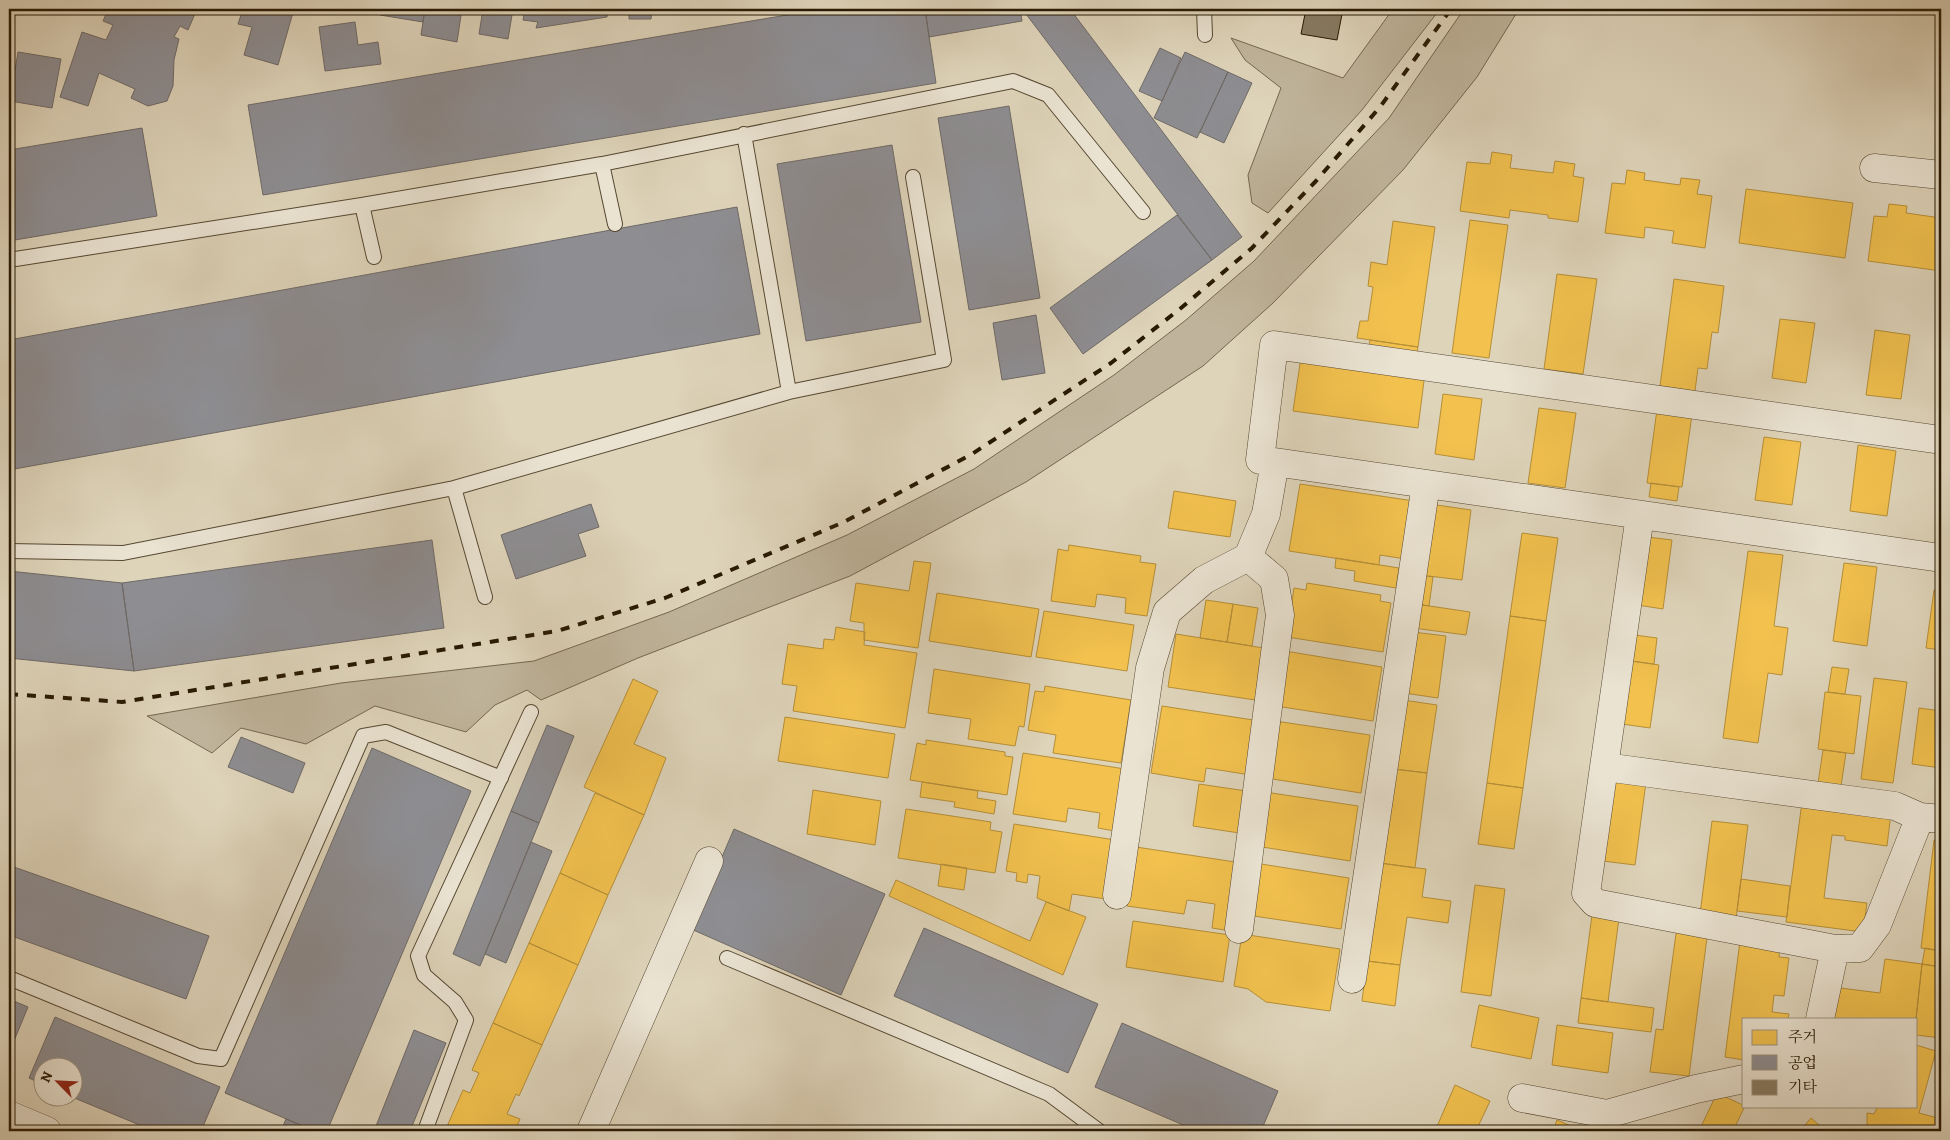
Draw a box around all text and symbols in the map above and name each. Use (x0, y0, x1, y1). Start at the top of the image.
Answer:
legend (1742, 1018, 1918, 1108)
text: 주거 (1788, 1027, 1817, 1047)
text: 공업 (1788, 1053, 1817, 1073)
north arrow (32, 1058, 82, 1108)
text: N (36, 1068, 57, 1085)
text: 기타 (1788, 1077, 1817, 1097)

